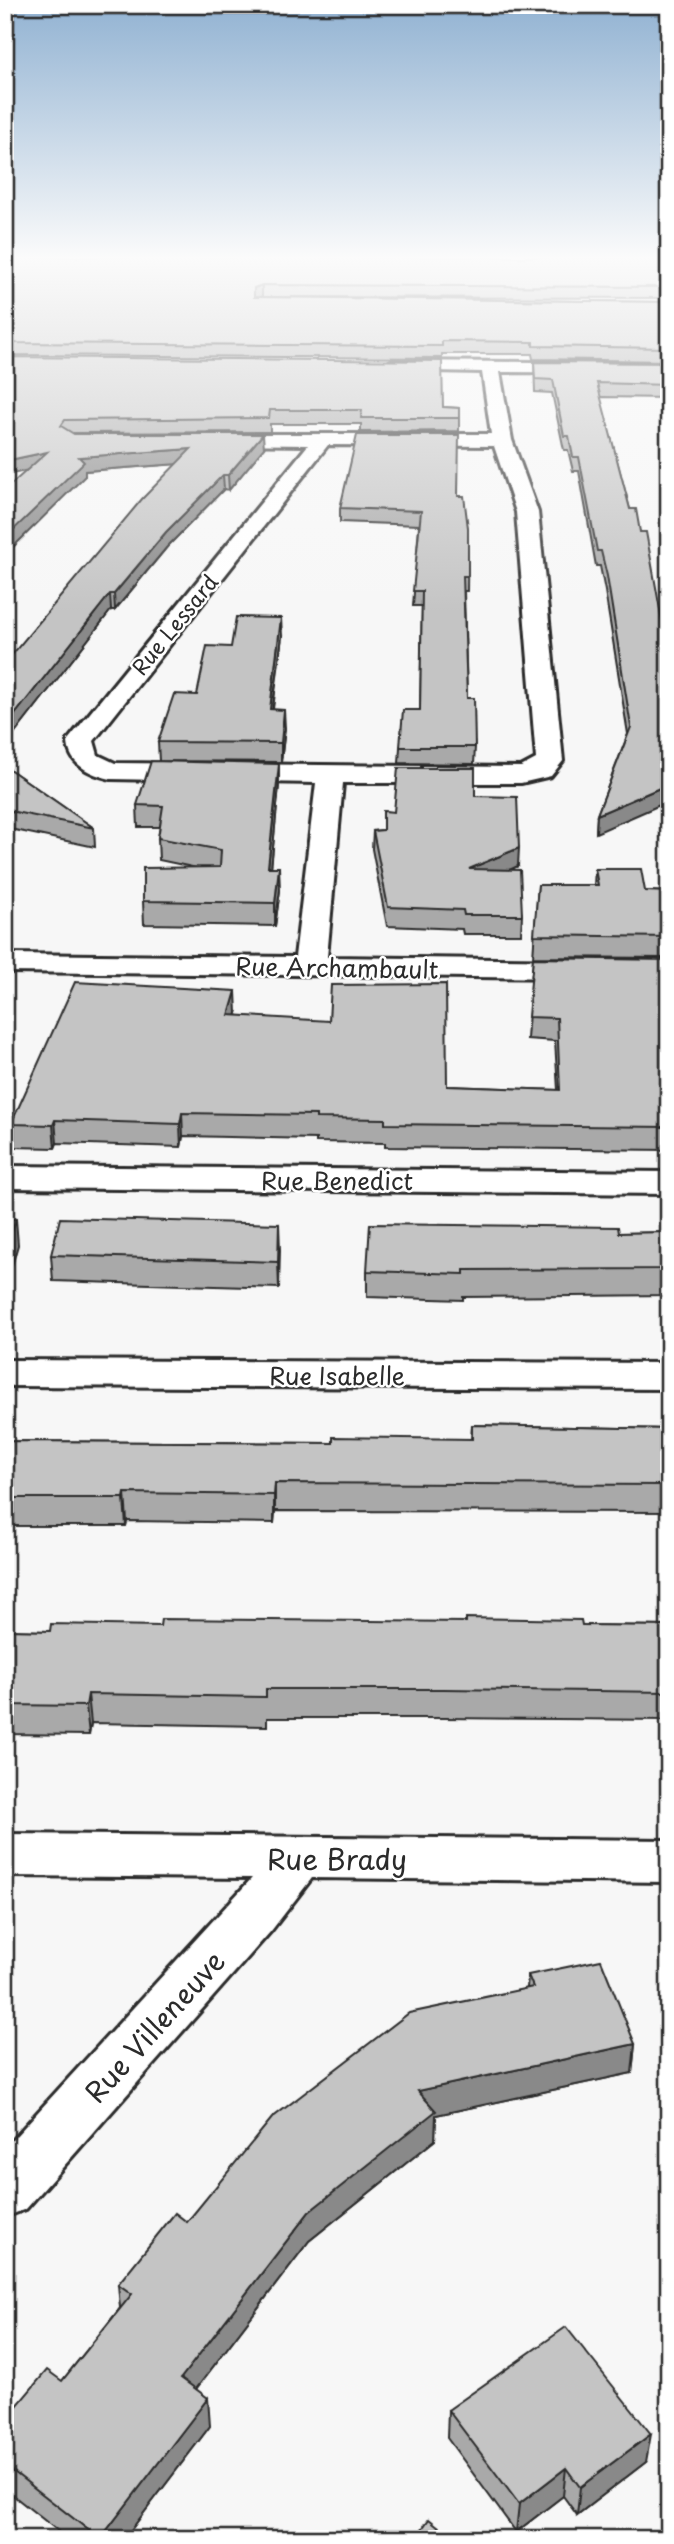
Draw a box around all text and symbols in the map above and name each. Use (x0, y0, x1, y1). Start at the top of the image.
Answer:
street label: Rue Lessard (123, 567, 225, 681)
street label: Rue Archambault (235, 947, 439, 987)
street label: Rue Benedict (261, 1162, 413, 1198)
street label: Rue Isabelle (269, 1357, 405, 1393)
street label: Rue Brady (267, 1837, 407, 1880)
street label: Rue Villeneuve (74, 1940, 234, 2112)

